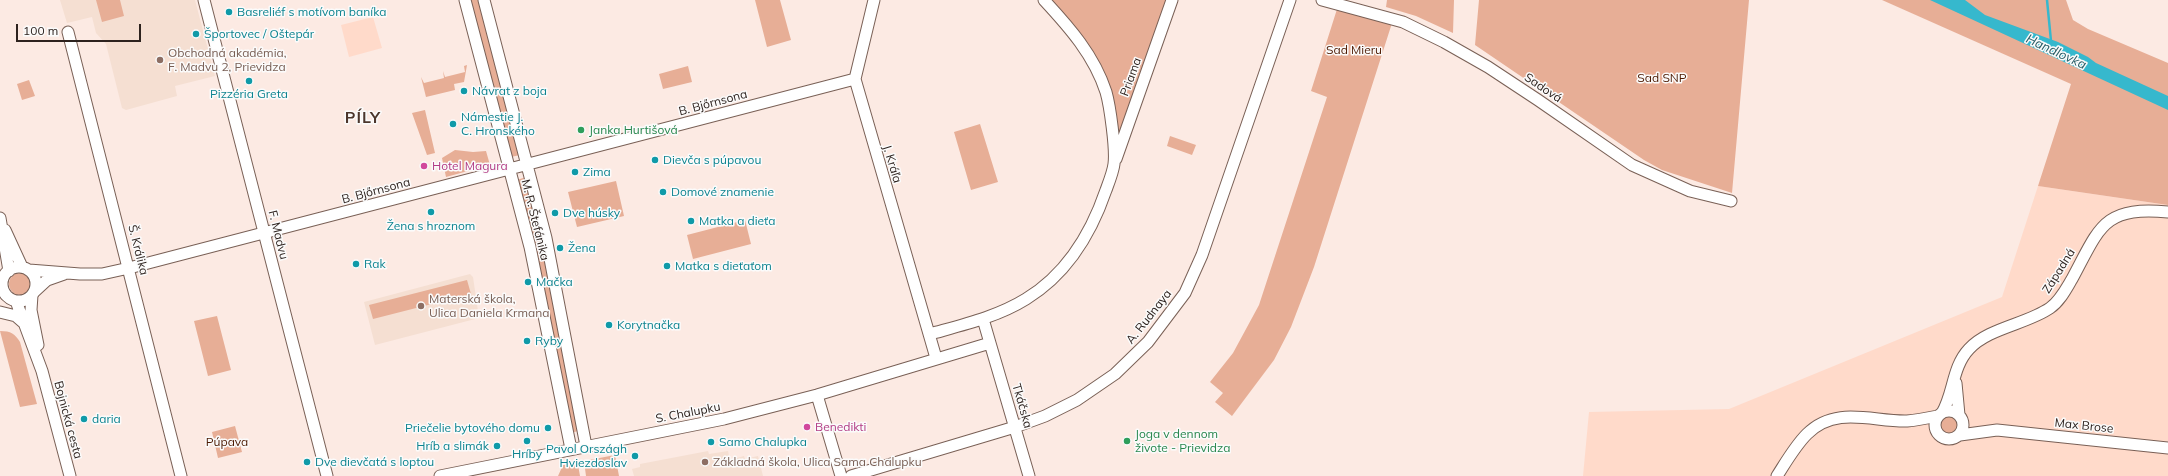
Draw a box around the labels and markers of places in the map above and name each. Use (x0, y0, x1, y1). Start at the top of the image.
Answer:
place label: Basreliéf s motívom baníka (237, 5, 387, 19)
marker: Basreliéf s motívom baníka (224, 7, 234, 17)
place label: Športovec / Oštepár (204, 27, 314, 41)
marker: Športovec / Oštepár (191, 29, 201, 39)
place label: Obchodná akadémia, F. Madvu 2, Prievidza (168, 46, 286, 74)
marker: Obchodná akadémia, F. Madvu 2, Prievidza (155, 55, 165, 65)
marker: Pizzéria Greta (244, 76, 254, 86)
place label: Návrat z boja (472, 84, 547, 98)
marker: Návrat z boja (459, 86, 469, 96)
place label: Pizzéria Greta (210, 87, 288, 101)
place label: Námestie J. C. Hronského (461, 110, 535, 138)
marker: Námestie J. C. Hronského (448, 119, 458, 129)
place label: Janka Hurtišová (589, 123, 678, 137)
marker: Janka Hurtišová (576, 125, 586, 135)
place label: Dievča s púpavou (663, 153, 761, 167)
marker: Dievča s púpavou (650, 155, 660, 165)
place label: Hotel Magura (432, 159, 508, 173)
marker: Hotel Magura (419, 161, 429, 171)
place label: Zima (583, 165, 611, 179)
marker: Zima (570, 167, 580, 177)
place label: Domové znamenie (671, 185, 774, 199)
marker: Domové znamenie (658, 187, 668, 197)
place label: Dve húsky (563, 206, 620, 220)
marker: Žena s hroznom (426, 207, 436, 217)
marker: Dve húsky (550, 208, 560, 218)
place label: Matka a dieťa (699, 214, 775, 228)
marker: Matka a dieťa (686, 216, 696, 226)
place label: Žena s hroznom (387, 219, 475, 233)
place label: Žena (568, 241, 596, 255)
marker: Žena (555, 243, 565, 253)
place label: Rak (364, 257, 386, 271)
marker: Rak (351, 259, 361, 269)
place label: Matka s dieťaťom (675, 259, 772, 273)
marker: Matka s dieťaťom (662, 261, 672, 271)
place label: Mačka (536, 275, 573, 289)
marker: Mačka (523, 277, 533, 287)
place label: Materská škola, Ulica Daniela Krmana (429, 292, 549, 320)
marker: Materská škola, Ulica Daniela Krmana (416, 301, 426, 311)
place label: Korytnačka (617, 318, 680, 332)
marker: Korytnačka (604, 320, 614, 330)
place label: Ryby (535, 334, 563, 348)
marker: Ryby (522, 336, 532, 346)
place label: daria (92, 412, 121, 426)
marker: daria (79, 414, 89, 424)
place label: Benedikti (815, 420, 866, 434)
place label: Priečelie bytového domu (405, 421, 540, 435)
marker: Benedikti (802, 422, 812, 432)
marker: Priečelie bytového domu (543, 423, 553, 433)
place label: Joga v dennom živote - Prievidza (1135, 427, 1230, 455)
place label: Samo Chalupka (719, 435, 807, 449)
marker: Hríby (522, 436, 532, 446)
marker: Joga v dennom živote - Prievidza (1122, 436, 1132, 446)
marker: Samo Chalupka (706, 437, 716, 447)
place label: Hríb a slimák (416, 439, 489, 453)
marker: Hríb a slimák (492, 441, 502, 451)
place label: Pavol Országh Hviezdoslav (546, 442, 627, 470)
place label: Hríby (512, 447, 542, 461)
marker: Pavol Országh Hviezdoslav (630, 451, 640, 461)
place label: Dve dievčatá s loptou (315, 455, 434, 469)
place label: Základná škola, Ulica Sama Chalupku (713, 455, 922, 469)
marker: Dve dievčatá s loptou (302, 457, 312, 467)
marker: Základná škola, Ulica Sama Chalupku (700, 457, 710, 467)

